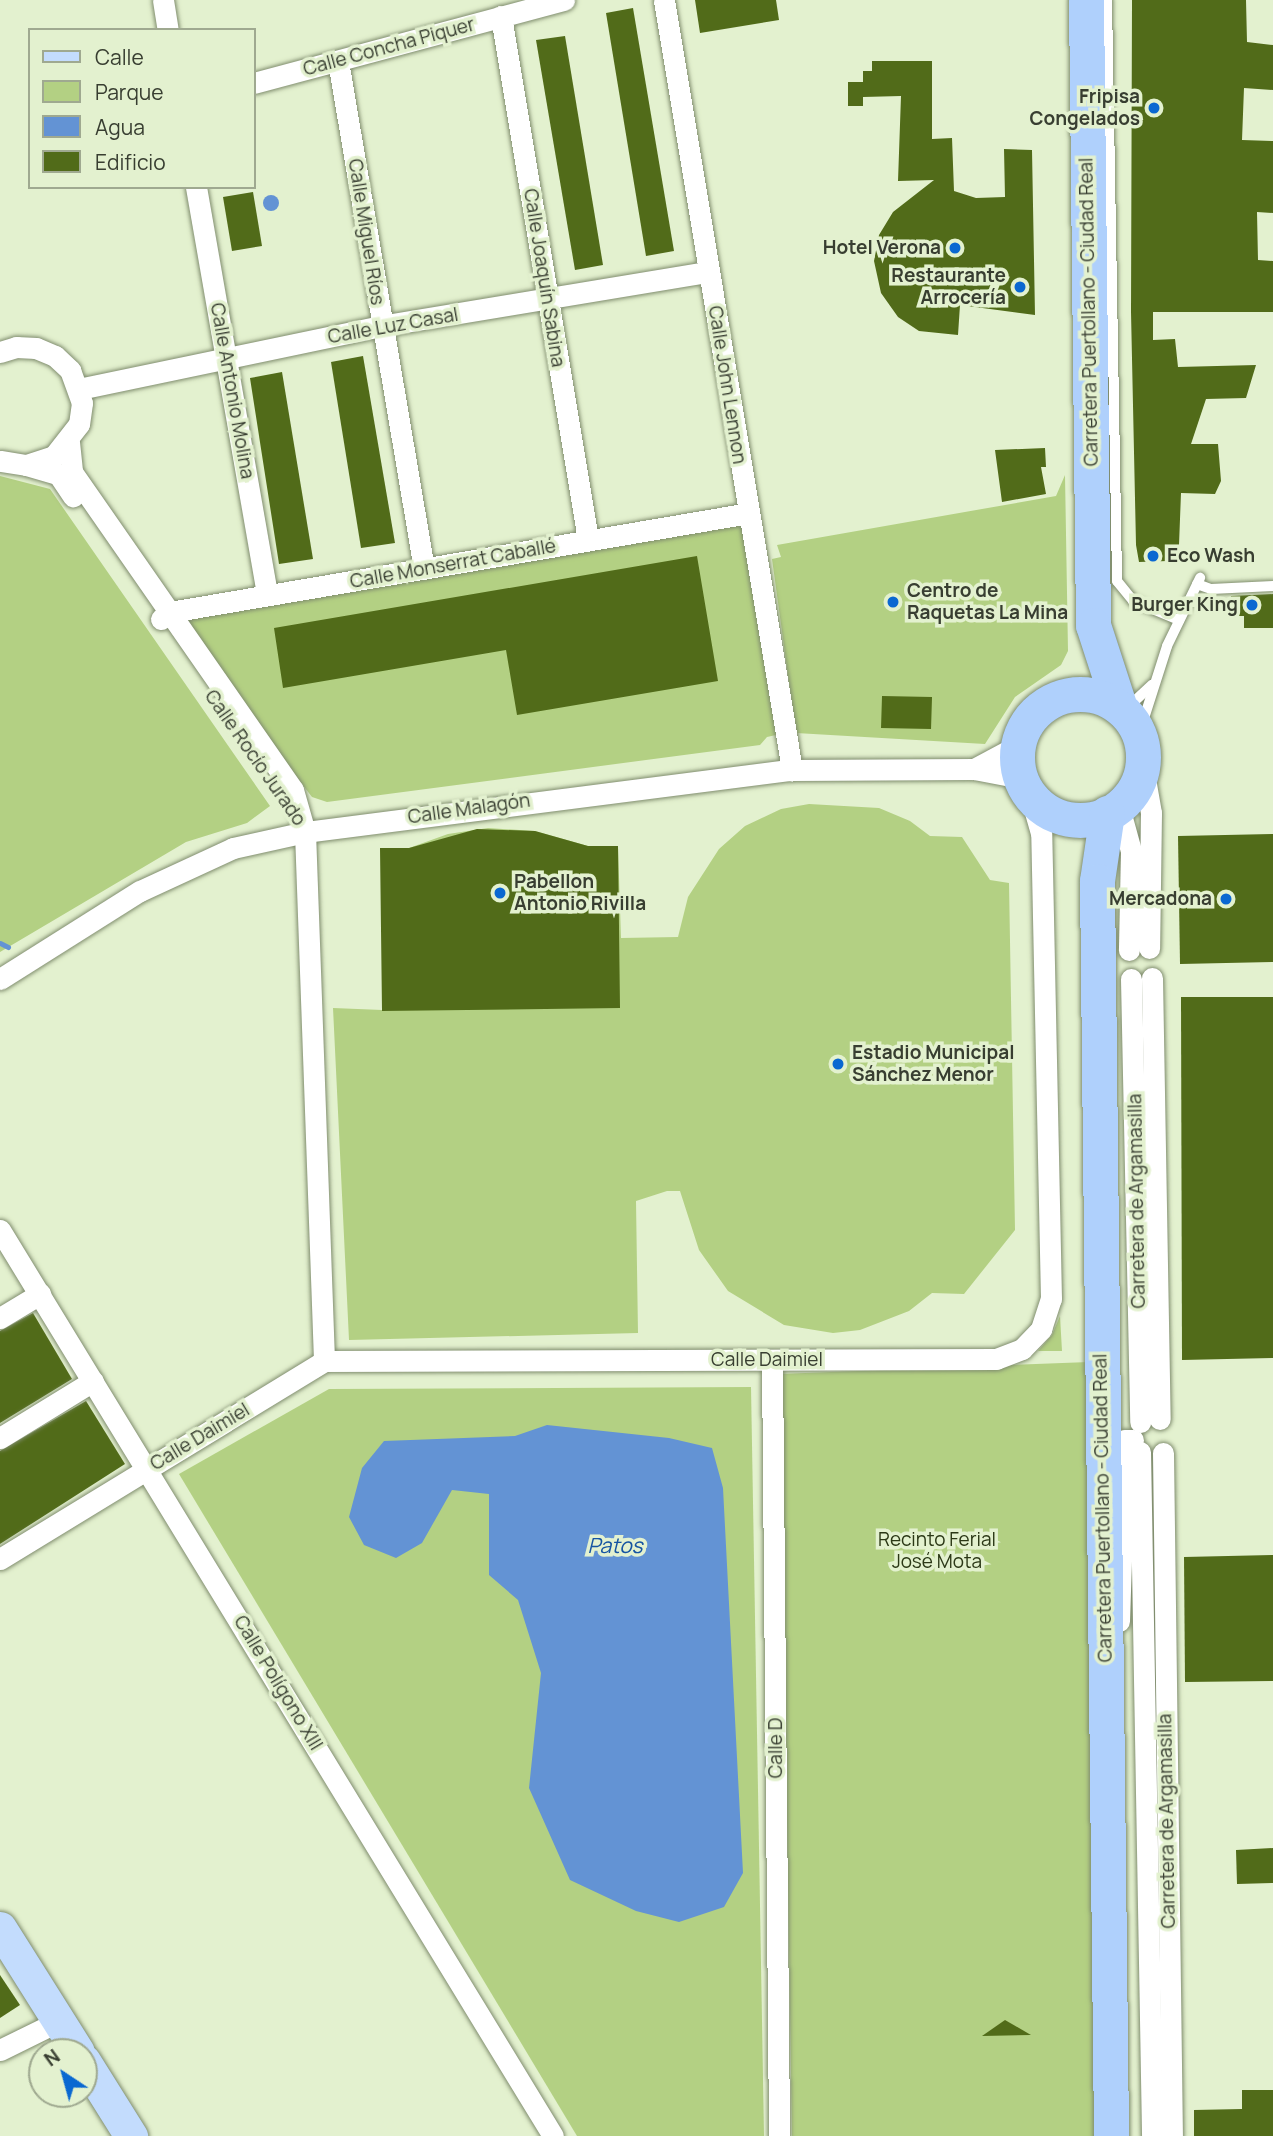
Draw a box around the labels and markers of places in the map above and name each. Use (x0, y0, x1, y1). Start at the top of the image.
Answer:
place label: Fripisa Congelados (1029, 86, 1140, 130)
marker: Fripisa Congelados (1146, 100, 1162, 116)
place label: Hotel Verona (823, 237, 941, 259)
marker: Hotel Verona (947, 240, 963, 256)
place label: Restaurante Arrocería (891, 265, 1006, 309)
marker: Restaurante Arrocería (1012, 279, 1028, 295)
place label: Eco Wash (1167, 545, 1255, 567)
marker: Eco Wash (1145, 548, 1161, 564)
place label: Centro de Raquetas La Mina (907, 580, 1068, 624)
marker: Centro de Raquetas La Mina (885, 594, 901, 610)
place label: Burger King (1131, 594, 1238, 616)
marker: Burger King (1244, 597, 1260, 613)
place label: Pabellon Antonio Rivilla (514, 871, 646, 915)
marker: Pabellon Antonio Rivilla (492, 885, 508, 901)
place label: Mercadona (1109, 888, 1212, 910)
marker: Mercadona (1218, 891, 1234, 907)
place label: Estadio Municipal Sánchez Menor (852, 1042, 1014, 1086)
marker: Estadio Municipal Sánchez Menor (830, 1056, 846, 1072)

